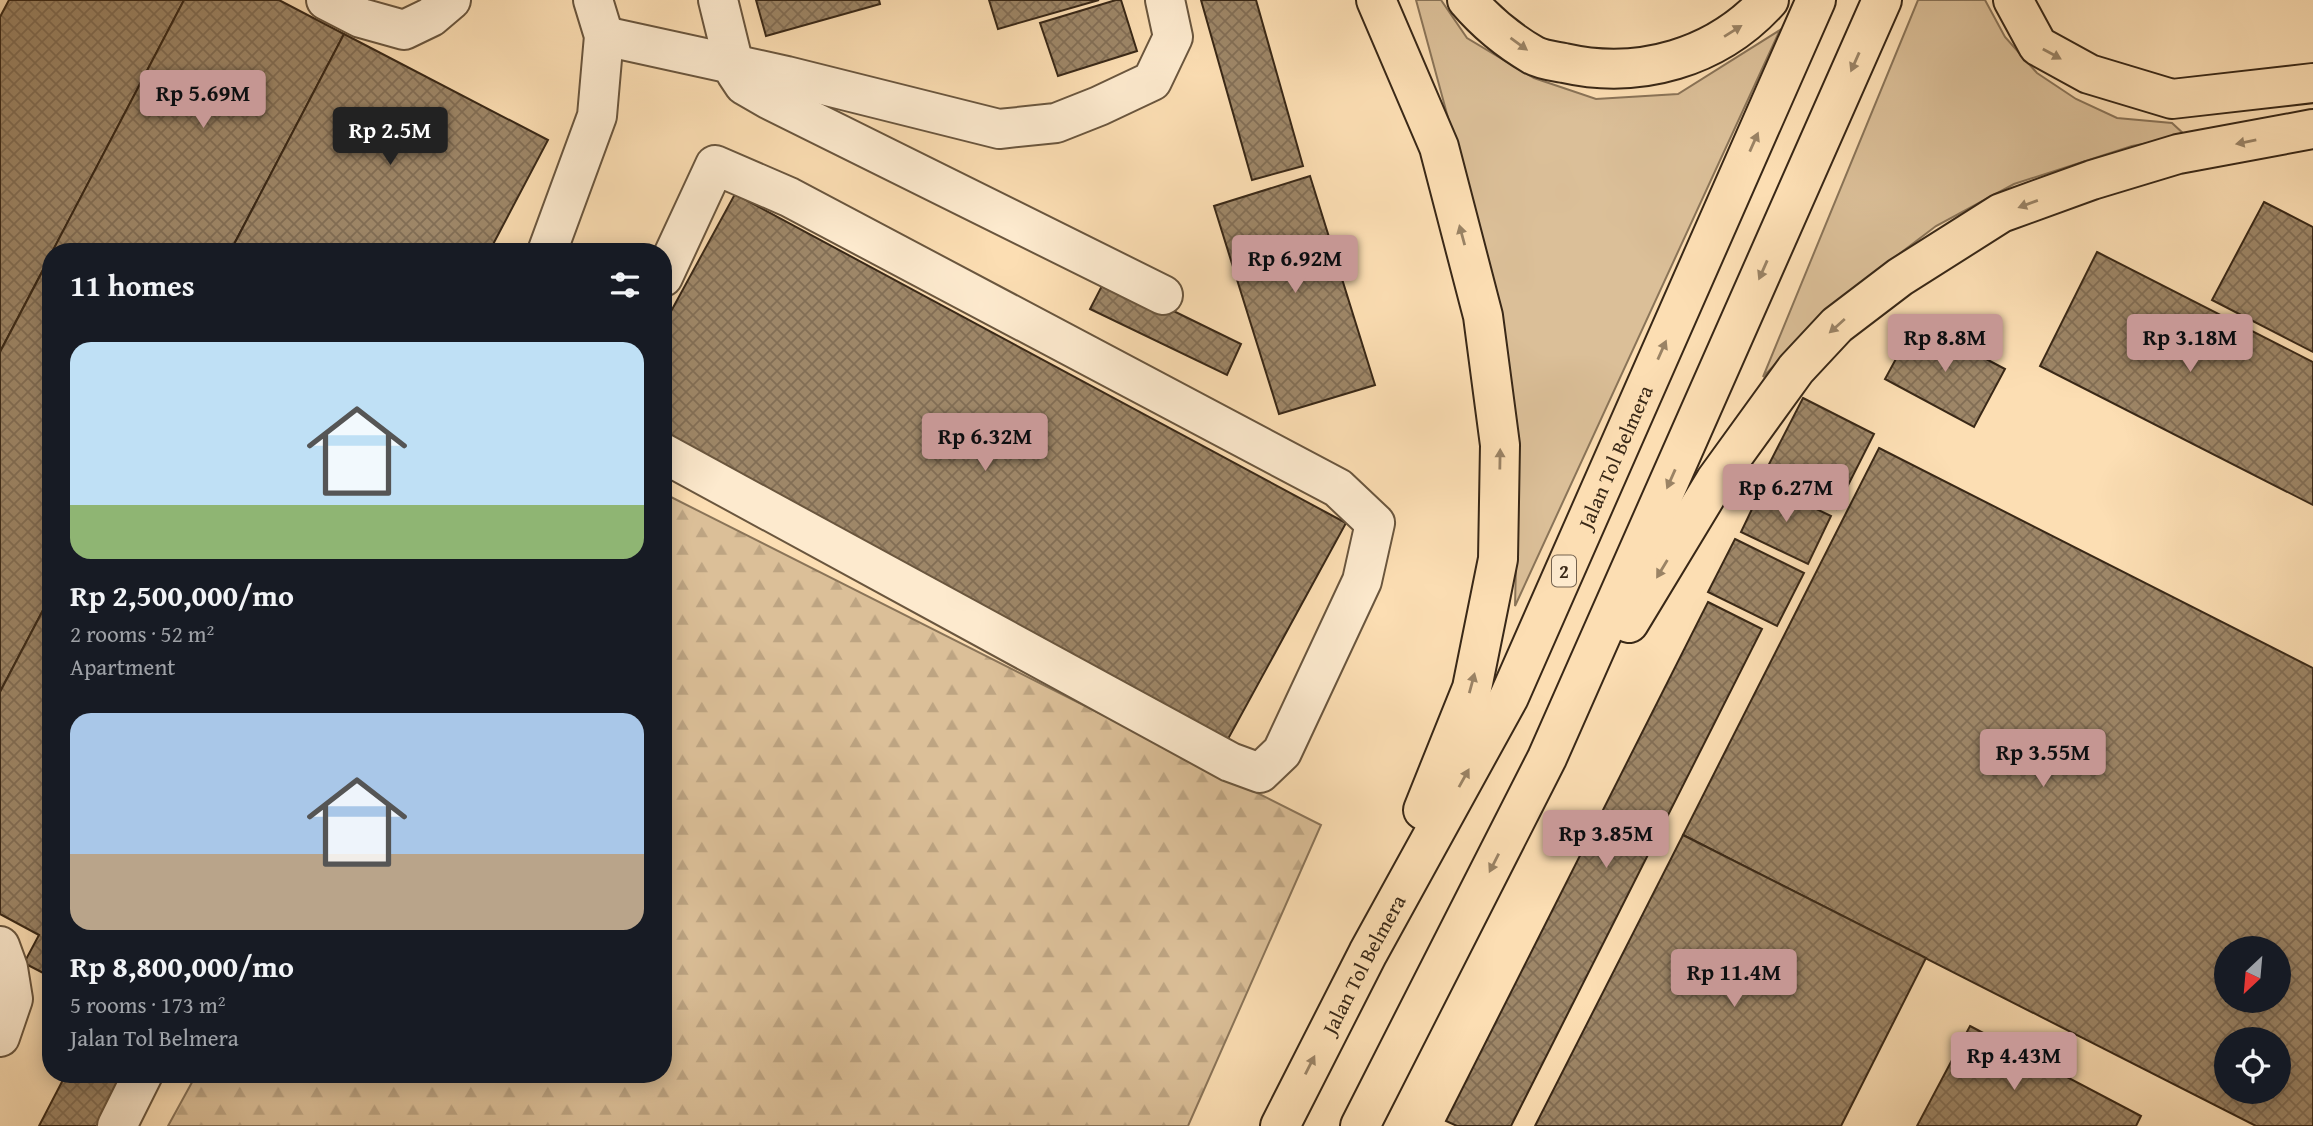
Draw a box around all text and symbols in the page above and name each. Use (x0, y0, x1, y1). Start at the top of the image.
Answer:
one-way arrow (1723, 24, 1742, 37)
one-way arrow (1510, 37, 1528, 51)
one-way arrow (2042, 48, 2061, 60)
one-way arrow (1849, 52, 1860, 73)
pin: Rp 5.69M (131, 71, 275, 130)
text: Rp 5.69M (156, 76, 250, 109)
pin: Rp 2.5M (325, 108, 455, 167)
text: Rp 2.5M (349, 113, 431, 146)
one-way arrow (1749, 131, 1760, 152)
one-way arrow (2235, 136, 2257, 147)
one-way arrow (2017, 199, 2038, 210)
one-way arrow (1456, 224, 1467, 246)
pin: Rp 6.92M (1223, 236, 1367, 295)
text: Rp 6.92M (1248, 241, 1342, 274)
one-way arrow (1757, 260, 1768, 281)
text: 11 homes (70, 263, 195, 307)
icon: filters (606, 266, 644, 304)
pin: Rp 8.8M (1880, 314, 2010, 374)
pin: Rp 3.18M (2118, 314, 2262, 374)
one-way arrow (1829, 318, 1846, 334)
text: Rp 8.8M (1904, 320, 1986, 353)
text: Rp 3.18M (2143, 320, 2237, 353)
one-way arrow (1657, 339, 1668, 360)
street label: Jalan Tol Belmera (1568, 380, 1660, 536)
icon: home (294, 388, 420, 514)
pin: Rp 6.32M (913, 414, 1057, 473)
text: Rp 6.32M (938, 419, 1032, 452)
one-way arrow (1494, 447, 1506, 469)
pin: Rp 6.27M (1714, 464, 1858, 524)
one-way arrow (1665, 468, 1676, 489)
text: Rp 6.27M (1739, 470, 1833, 503)
road number: 2 (1552, 556, 1576, 586)
one-way arrow (1655, 560, 1668, 579)
text: Rp 2,500,000/mo (70, 573, 294, 617)
text: 2 rooms · 52 m² (70, 617, 214, 650)
text: Apartment (70, 650, 175, 683)
one-way arrow (1467, 672, 1478, 694)
pin: Rp 3.55M (1971, 730, 2115, 789)
text: Rp 3.55M (1996, 735, 2090, 768)
icon: home (294, 759, 420, 885)
one-way arrow (1458, 768, 1470, 788)
pin: Rp 3.85M (1534, 810, 1678, 870)
text: Rp 3.85M (1559, 816, 1653, 849)
one-way arrow (1488, 853, 1499, 873)
street label: Jalan Tol Belmera (1312, 889, 1413, 1042)
north arrow (2214, 936, 2291, 1013)
map controls (2214, 936, 2291, 1104)
text: Rp 8,800,000/mo (70, 944, 294, 988)
pin: Rp 11.4M (1662, 950, 1806, 1009)
text: Rp 11.4M (1687, 955, 1781, 988)
text: 5 rooms · 173 m² (70, 988, 225, 1021)
text: Jalan Tol Belmera (70, 1021, 239, 1054)
button: locate (2214, 1027, 2291, 1104)
pin: Rp 4.43M (1942, 1032, 2086, 1092)
text: Rp 4.43M (1967, 1038, 2061, 1071)
one-way arrow (1305, 1055, 1316, 1075)

